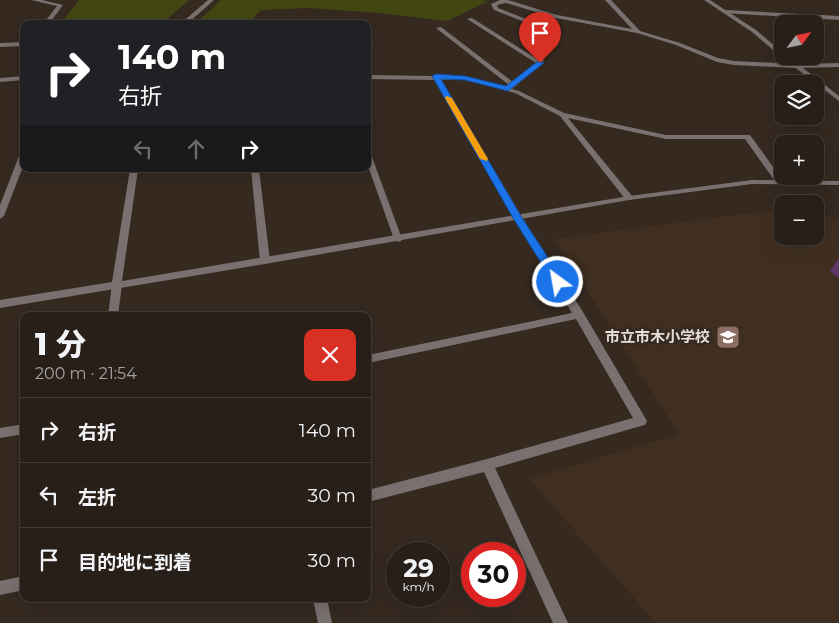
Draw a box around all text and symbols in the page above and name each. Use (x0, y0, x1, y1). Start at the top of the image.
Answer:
pin (519, 12, 561, 63)
north arrow (774, 15, 824, 65)
map controls (774, 15, 824, 245)
icon: arrive (526, 19, 554, 47)
text: 140 m (118, 35, 226, 78)
icon: right (35, 40, 100, 105)
button: layers (774, 75, 824, 125)
text: 右折 (118, 83, 162, 110)
icon: left (129, 135, 157, 163)
icon: ahead (182, 135, 210, 163)
icon: right (235, 135, 263, 163)
button: + (774, 135, 824, 185)
button: − (774, 195, 824, 245)
position arrow (531, 255, 583, 307)
school or university icon: 市立市木小学校 (715, 324, 741, 350)
text: 1 分 (35, 326, 86, 363)
place label: 市立市木小学校 (605, 327, 710, 346)
button: close (304, 329, 356, 381)
text: 200 m · 21:54 (35, 364, 137, 383)
icon: right (35, 416, 63, 444)
text: 140 m (299, 419, 356, 442)
text: 右折 (78, 421, 116, 444)
icon: left (35, 481, 63, 509)
text: 30 m (308, 484, 356, 507)
text: 左折 (78, 486, 116, 509)
speed limit sign: 30 (461, 542, 526, 607)
icon: arrive (35, 546, 63, 574)
text: 30 m (308, 549, 356, 572)
text: 目的地に到着 (78, 551, 192, 574)
text: 29 (403, 553, 434, 583)
text: km/h (402, 579, 435, 594)

